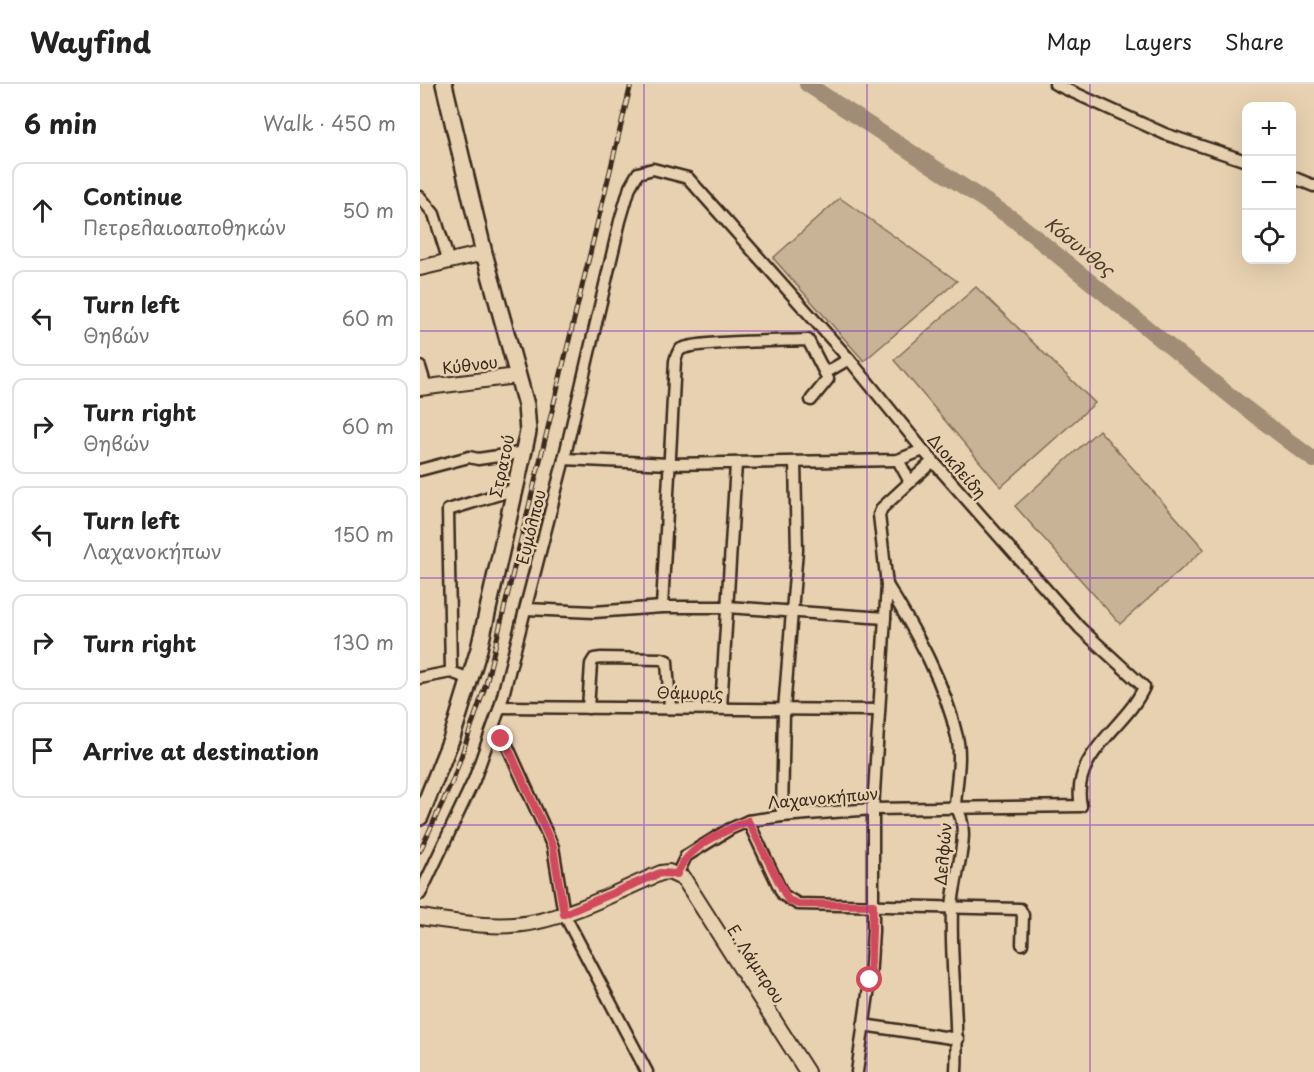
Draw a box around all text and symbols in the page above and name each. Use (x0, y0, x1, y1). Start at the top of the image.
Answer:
text: Wayfind (30, 20, 151, 63)
text: Map (1047, 25, 1091, 57)
text: Layers (1124, 25, 1192, 57)
text: Share (1225, 25, 1284, 57)
map controls (1242, 102, 1296, 264)
button: + (1242, 102, 1296, 156)
text: 6 min (24, 104, 97, 143)
text: Walk · 450 m (263, 108, 396, 138)
button: − (1242, 156, 1296, 210)
text: Continue (83, 179, 182, 212)
icon: ahead (26, 194, 59, 227)
text: 50 m (342, 195, 394, 225)
water label: Κόσυνθος (1040, 210, 1122, 283)
button: locate (1242, 210, 1296, 264)
text: Πετρελαιοαποθηκών (83, 212, 286, 242)
text: Turn left (83, 287, 180, 320)
icon: left (26, 302, 59, 335)
text: 60 m (342, 303, 394, 333)
text: Θηβών (83, 320, 150, 350)
street label: Κύθνου (441, 349, 499, 379)
text: Turn right (83, 395, 196, 428)
icon: right (26, 410, 59, 443)
text: 60 m (342, 411, 394, 441)
text: Θηβών (83, 428, 150, 458)
street label: Διοκλείδη (923, 428, 993, 503)
street label: Στρατού (483, 432, 519, 500)
street label: Ευμόλπου (509, 487, 551, 567)
text: Turn left (83, 503, 180, 536)
icon: left (26, 518, 59, 551)
text: 150 m (334, 519, 394, 549)
text: Λαχανοκήπων (83, 536, 222, 566)
icon: right (26, 626, 59, 659)
text: Turn right (83, 626, 196, 659)
text: 130 m (334, 627, 394, 657)
street label: Θάμυρις (656, 679, 724, 705)
route end (487, 725, 513, 751)
icon: arrive (26, 734, 59, 767)
text: Arrive at destination (83, 734, 319, 767)
street label: Λαχανοκήπων (766, 780, 879, 814)
street label: Δελφών (927, 821, 957, 887)
street label: Ε. Λάμπρου (722, 919, 791, 1008)
route start (856, 966, 882, 992)

